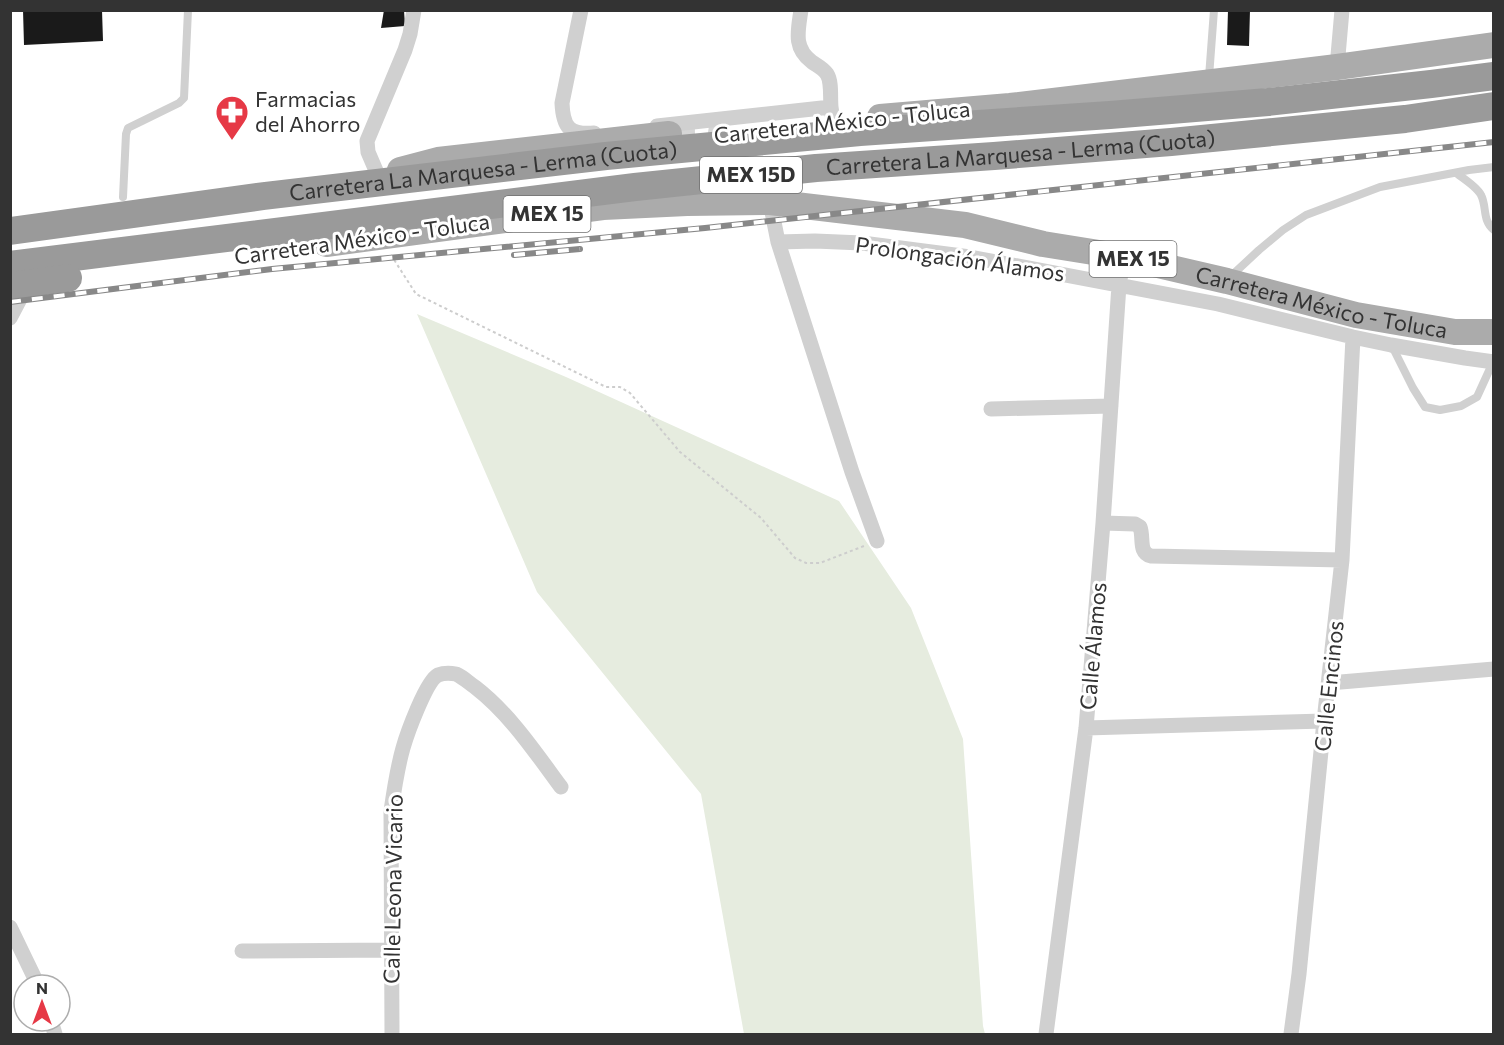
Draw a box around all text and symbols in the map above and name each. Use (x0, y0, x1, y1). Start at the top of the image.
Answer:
place label: Farmacias del Ahorro (255, 85, 360, 137)
pharmacy icon: Farmacias del Ahorro (214, 94, 250, 141)
street label: Carretera México - Toluca (712, 95, 971, 148)
street label: Carretera La Marquesa - Lerma (Cuota) (825, 124, 1216, 180)
street label: Carretera La Marquesa - Lerma (Cuota) (288, 135, 678, 206)
road number: MEX 15D (700, 157, 802, 193)
road number: MEX 15 (504, 196, 590, 232)
street label: Carretera México - Toluca (233, 207, 491, 270)
street label: Prolongación Álamos (854, 230, 1066, 287)
road number: MEX 15 (1090, 241, 1176, 277)
street label: Carretera México - Toluca (1193, 260, 1449, 343)
street label: Calle Álamos (1073, 581, 1112, 711)
street label: Calle Encinos (1308, 619, 1349, 753)
street label: Calle Leona Vicario (377, 794, 408, 984)
north arrow (12, 973, 72, 1033)
text: N (36, 978, 48, 997)

